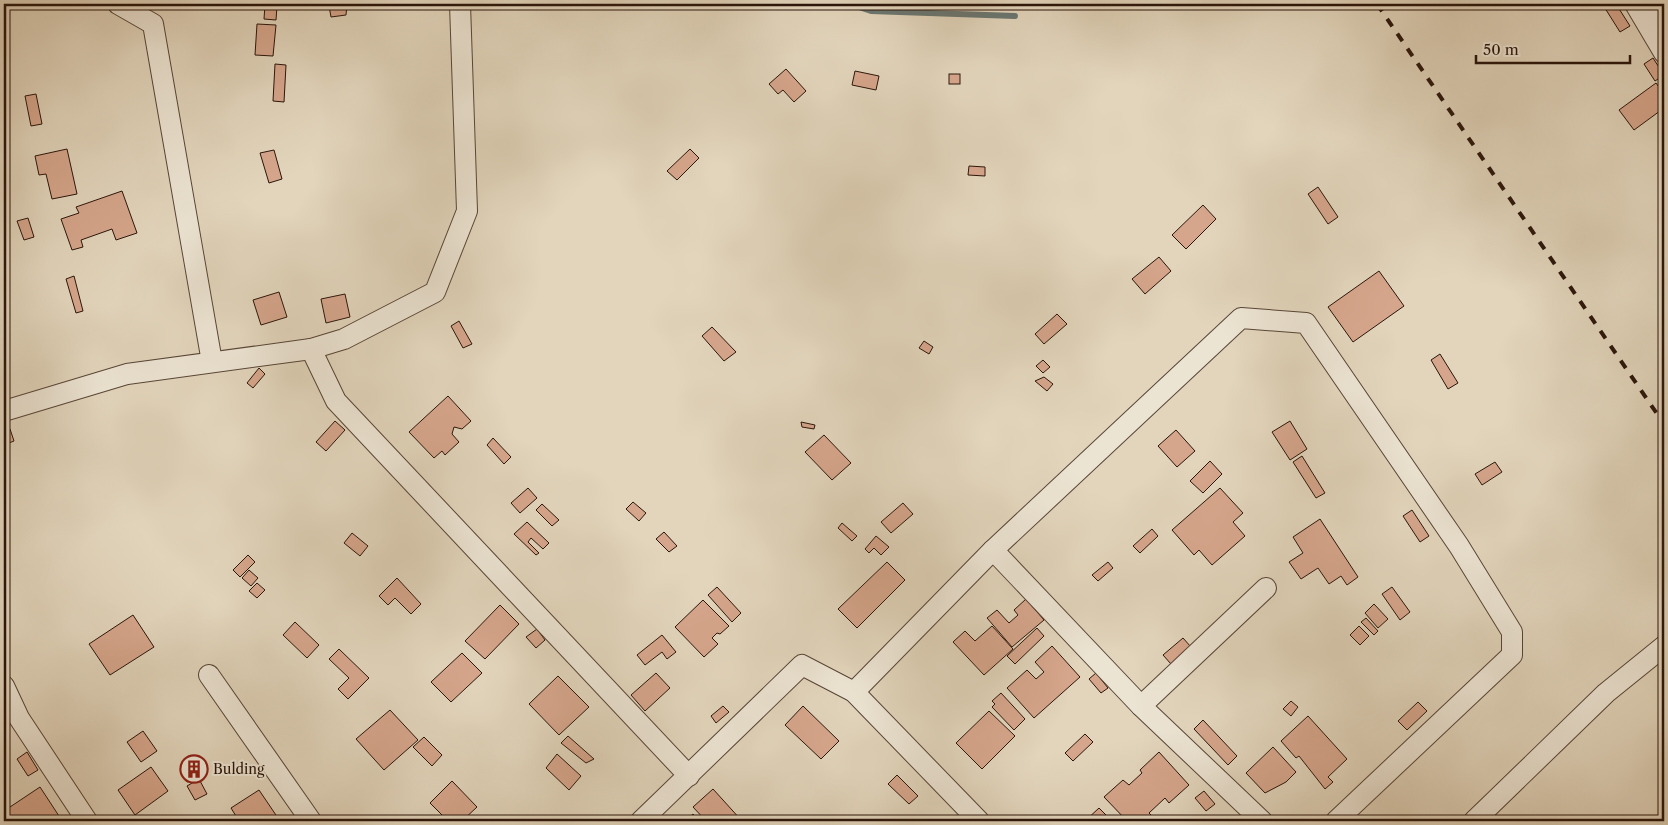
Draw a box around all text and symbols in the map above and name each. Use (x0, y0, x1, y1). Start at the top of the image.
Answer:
scale bar (1476, 32, 1629, 64)
text: 50 m (1483, 40, 1519, 59)
building icon: Bulding (179, 754, 209, 784)
place label: Bulding (213, 760, 265, 778)

